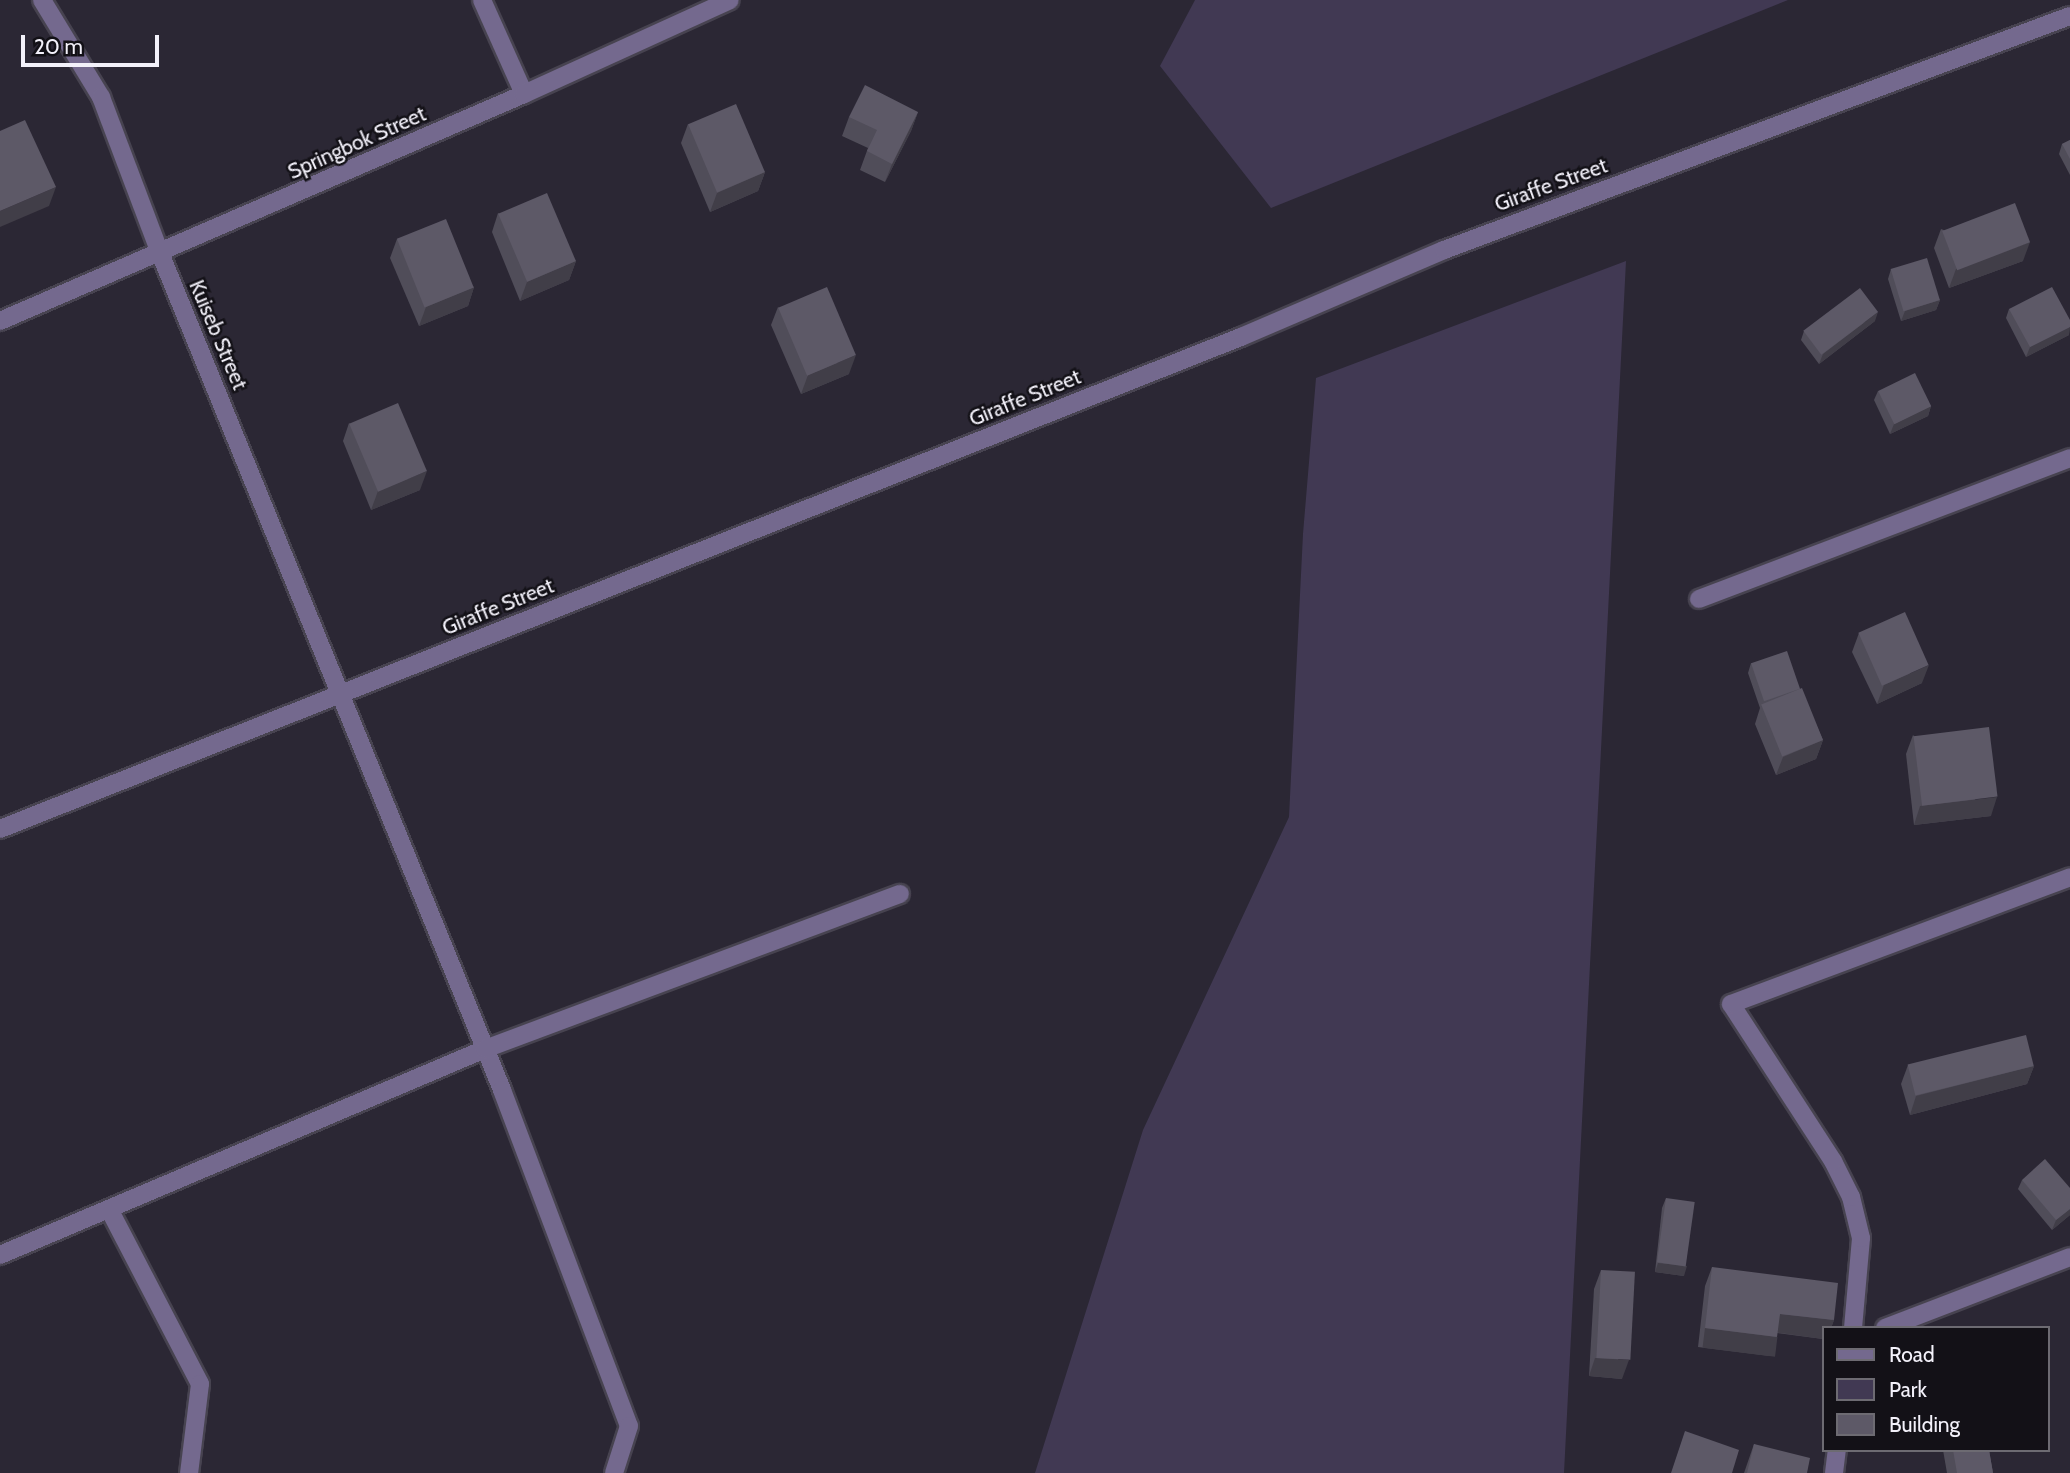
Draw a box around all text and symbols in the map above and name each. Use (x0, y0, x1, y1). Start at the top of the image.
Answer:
scale bar (24, 21, 163, 65)
text: 20 m (34, 34, 83, 59)
street label: Springbok Street (284, 101, 430, 185)
street label: Giraffe Street (1491, 153, 1611, 217)
street label: Kuiseb Street (184, 276, 252, 394)
street label: Giraffe Street (966, 364, 1084, 432)
street label: Giraffe Street (439, 573, 557, 641)
legend (1822, 1326, 2049, 1452)
text: Road (1889, 1342, 1935, 1367)
text: Park (1889, 1377, 1927, 1402)
text: Building (1889, 1412, 1960, 1437)

